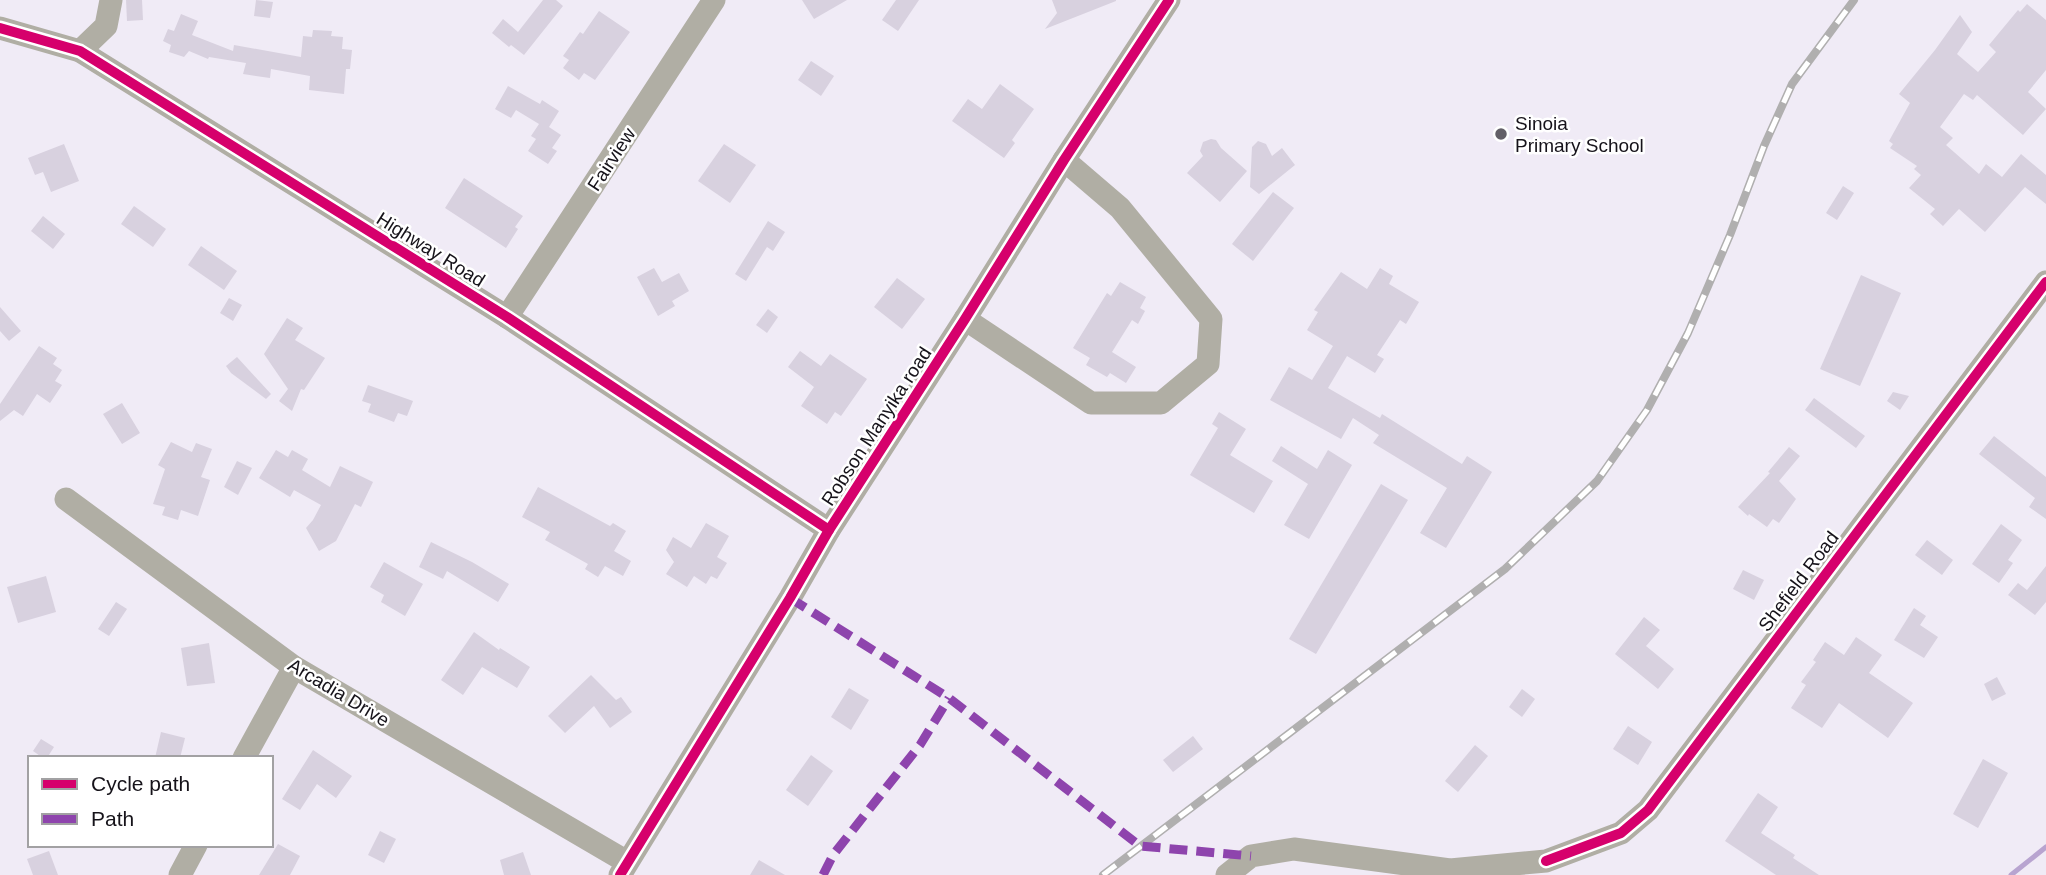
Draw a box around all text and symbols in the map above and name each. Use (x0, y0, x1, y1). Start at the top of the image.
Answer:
place label: Sinoia Primary School (1515, 113, 1644, 156)
street label: Fairview (583, 124, 640, 195)
marker: Sinoia Primary School (1493, 126, 1509, 142)
street label: Highway Road (373, 208, 489, 291)
street label: Robson Manyika road (817, 343, 936, 509)
street label: Shefield Road (1754, 527, 1843, 635)
street label: Arcadia Drive (284, 654, 393, 731)
legend (28, 756, 273, 847)
text: Cycle path (91, 772, 190, 795)
text: Path (91, 807, 134, 830)

